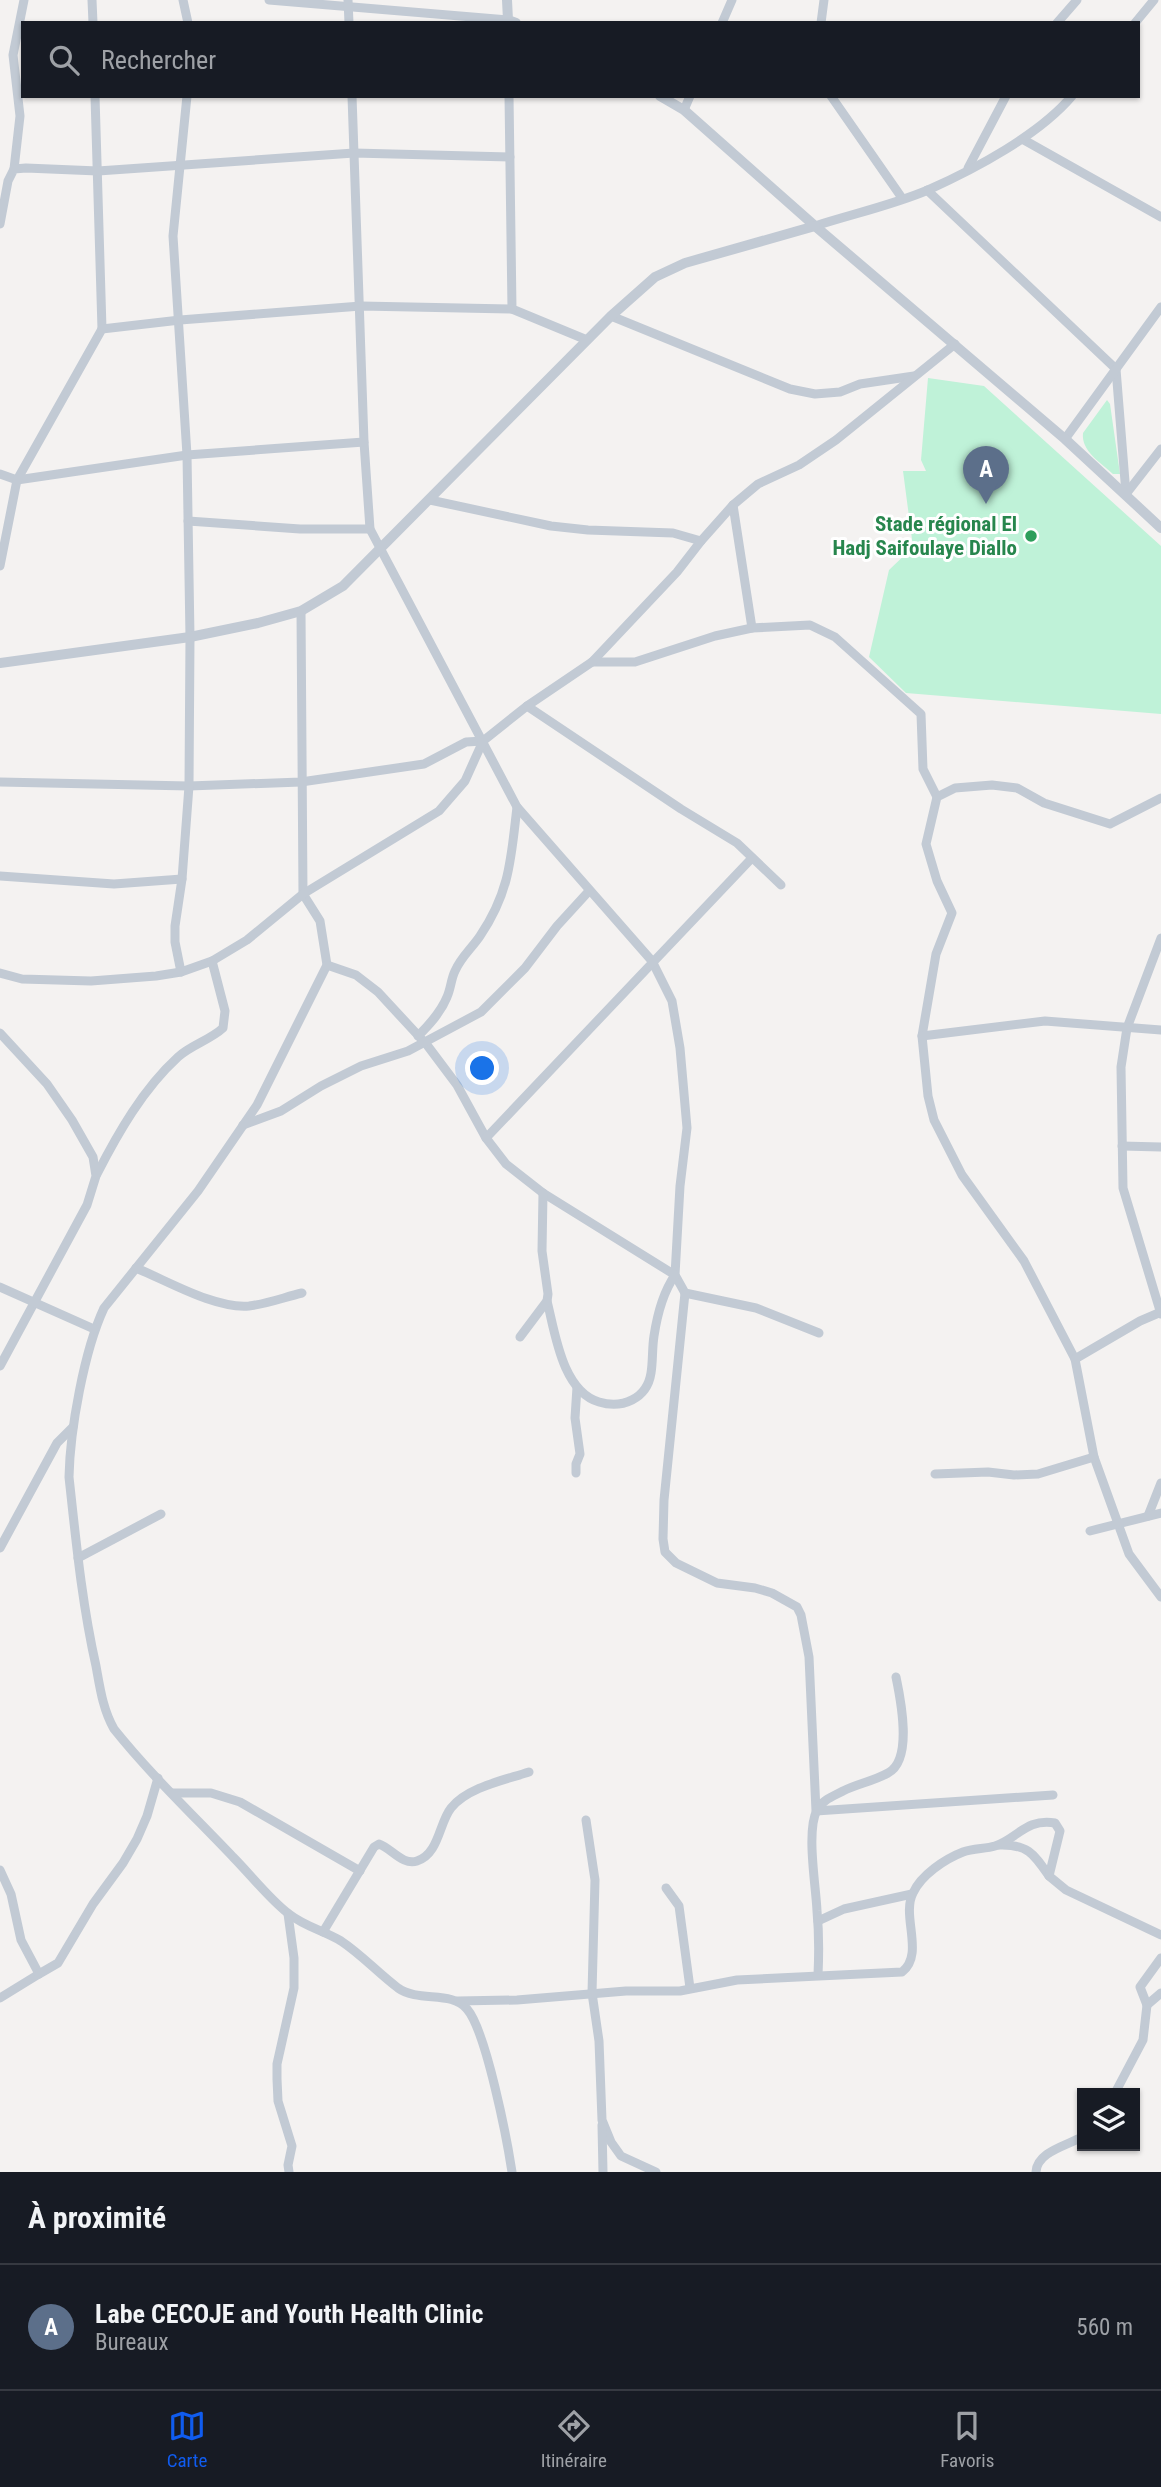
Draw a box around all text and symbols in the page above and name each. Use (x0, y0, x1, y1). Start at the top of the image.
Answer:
search box (21, 21, 1140, 98)
icon: search (45, 41, 83, 79)
text: Rechercher (101, 45, 216, 75)
pin: A (963, 446, 1009, 504)
place label: Stade régional El Hadj Saifoulaye Diallo (832, 512, 1017, 560)
marker: Stade régional El Hadj Saifoulaye Diallo (1023, 528, 1039, 544)
your location (465, 1051, 499, 1085)
map controls (1077, 2088, 1140, 2151)
button: layers (1077, 2088, 1140, 2151)
text: À proximité (28, 2200, 166, 2235)
text: Labe CECOJE and Youth Health Clinic (95, 2299, 483, 2329)
text: A (44, 2314, 58, 2341)
text: 560 m (1076, 2314, 1133, 2341)
text: Bureaux (95, 2329, 168, 2356)
tab: Carte (167, 2407, 207, 2472)
tab: Itinéraire (541, 2407, 607, 2472)
tab: Favoris (940, 2407, 994, 2472)

